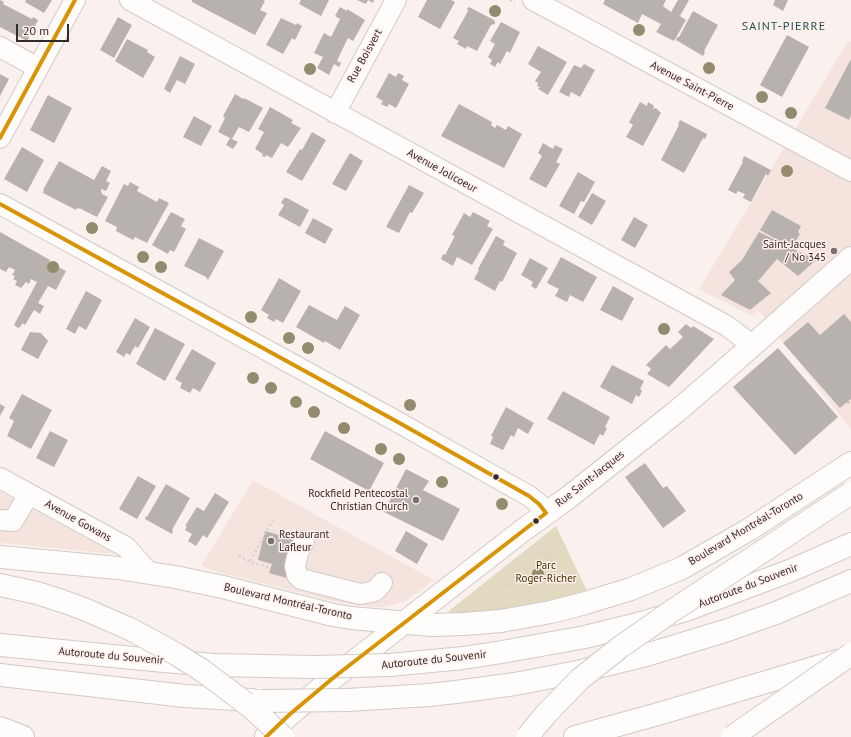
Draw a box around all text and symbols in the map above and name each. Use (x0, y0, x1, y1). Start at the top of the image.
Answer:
scale bar (18, 16, 71, 42)
district label: SAINT-PIERRE (742, 20, 826, 34)
text: 20 m (23, 23, 49, 38)
street label: Rue Boisvert (345, 27, 385, 85)
street label: Avenue Saint-Pierre (648, 58, 736, 114)
street label: Avenue Jolicoeur (405, 146, 479, 196)
place label: Saint-Jacques / No 345 (763, 238, 826, 264)
marker: Saint-Jacques / No 345 (829, 246, 839, 256)
street label: Rue Saint-Jacques (553, 448, 627, 510)
unlabelled marker (491, 472, 501, 482)
place label: Rockfield Pentecostal Christian Church (308, 487, 408, 513)
street label: Boulevard Montréal-Toronto (686, 490, 806, 568)
marker: Rockfield Pentecostal Christian Church (411, 495, 421, 505)
street label: Avenue Gowans (42, 497, 114, 545)
unlabelled marker (531, 516, 541, 526)
place label: Restaurant Lafleur (279, 528, 329, 554)
marker: Restaurant Lafleur (266, 536, 276, 546)
park label: Parc Roger-Richer (516, 559, 576, 585)
street label: Autoroute du Souvenir (696, 561, 800, 611)
street label: Boulevard Montréal-Toronto (223, 581, 353, 623)
street label: Autoroute du Souvenir (58, 645, 164, 667)
street label: Autoroute du Souvenir (381, 648, 487, 672)

